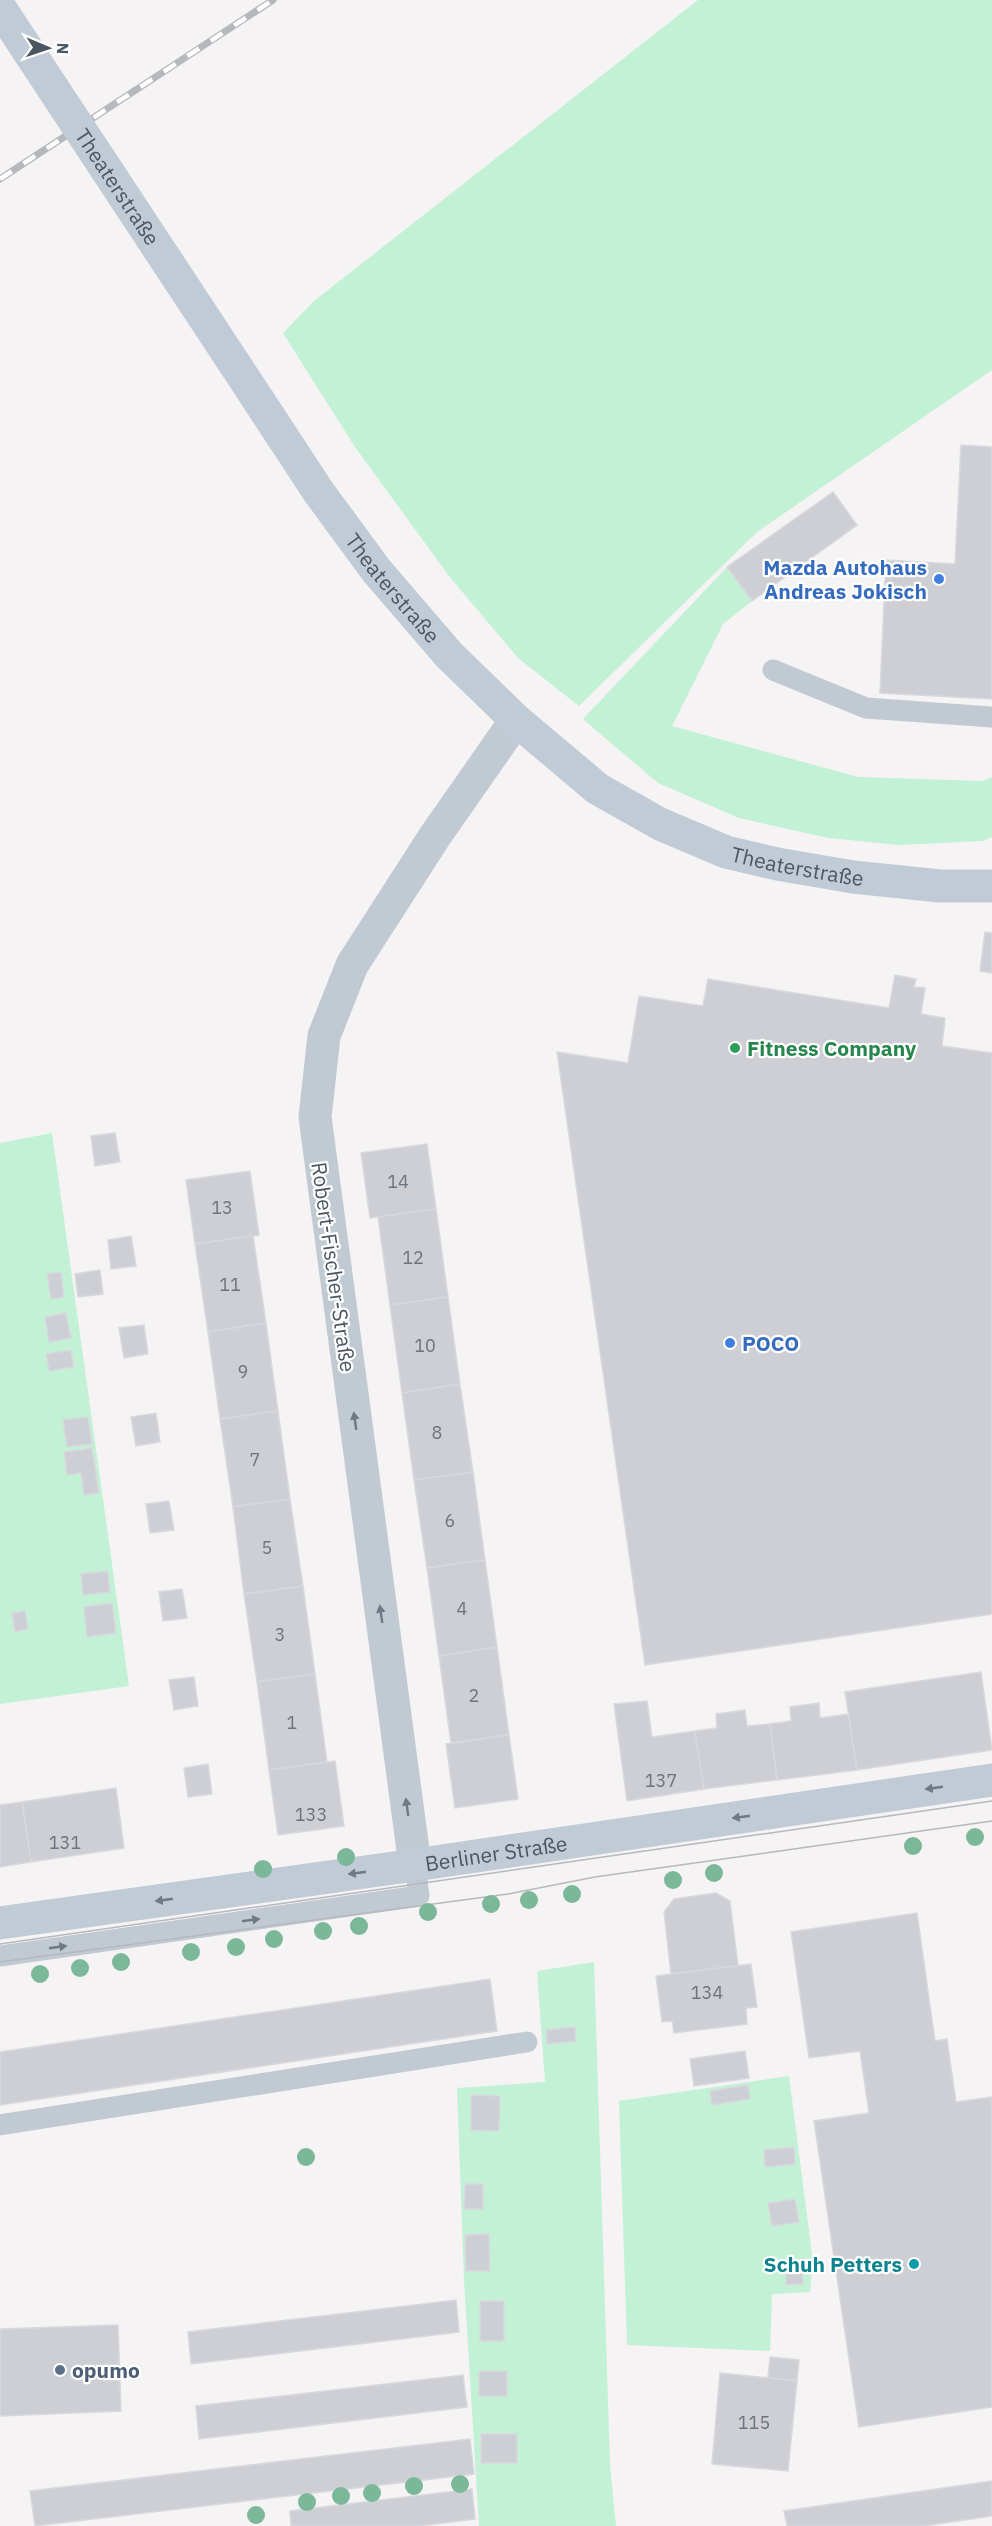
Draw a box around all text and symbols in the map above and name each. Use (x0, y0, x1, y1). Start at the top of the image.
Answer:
north arrow (18, 18, 78, 78)
text: N (53, 42, 73, 55)
street label: Theaterstraße (69, 123, 166, 251)
street label: Theaterstraße (339, 527, 446, 649)
place label: Mazda Autohaus Andreas Jokisch (763, 553, 927, 605)
marker: Mazda Autohaus Andreas Jokisch (932, 572, 946, 586)
street label: Theaterstraße (728, 840, 865, 892)
place label: Fitness Company (747, 1034, 917, 1062)
marker: Fitness Company (728, 1041, 742, 1055)
street label: Robert-Fischer-Straße (305, 1160, 363, 1374)
house number: 14 (387, 1170, 409, 1193)
house number: 13 (211, 1196, 233, 1219)
house number: 12 (402, 1246, 424, 1269)
house number: 11 (219, 1273, 241, 1296)
place label: POCO (742, 1329, 799, 1357)
house number: 10 (414, 1334, 436, 1357)
marker: POCO (723, 1336, 737, 1350)
house number: 9 (238, 1360, 248, 1383)
one-way arrow (351, 1411, 360, 1430)
house number: 8 (432, 1421, 442, 1444)
house number: 7 (250, 1448, 260, 1471)
house number: 6 (445, 1509, 455, 1532)
house number: 5 (262, 1536, 272, 1559)
house number: 4 (457, 1597, 468, 1620)
one-way arrow (377, 1604, 386, 1623)
house number: 3 (275, 1623, 285, 1646)
house number: 2 (469, 1684, 479, 1707)
house number: 1 (287, 1711, 297, 1734)
house number: 137 (645, 1769, 677, 1792)
one-way arrow (925, 1784, 944, 1793)
one-way arrow (402, 1798, 412, 1817)
house number: 133 (295, 1803, 327, 1826)
one-way arrow (732, 1812, 751, 1821)
street label: Berliner Straße (423, 1829, 569, 1877)
house number: 131 (49, 1831, 81, 1854)
one-way arrow (348, 1869, 367, 1878)
one-way arrow (155, 1895, 174, 1905)
one-way arrow (242, 1915, 261, 1924)
one-way arrow (49, 1943, 68, 1952)
house number: 134 (691, 1981, 723, 2004)
place label: Schuh Petters (764, 2250, 902, 2278)
marker: Schuh Petters (907, 2257, 921, 2271)
place label: opumo (72, 2356, 140, 2384)
marker: opumo (53, 2363, 67, 2377)
house number: 115 (738, 2411, 770, 2434)

